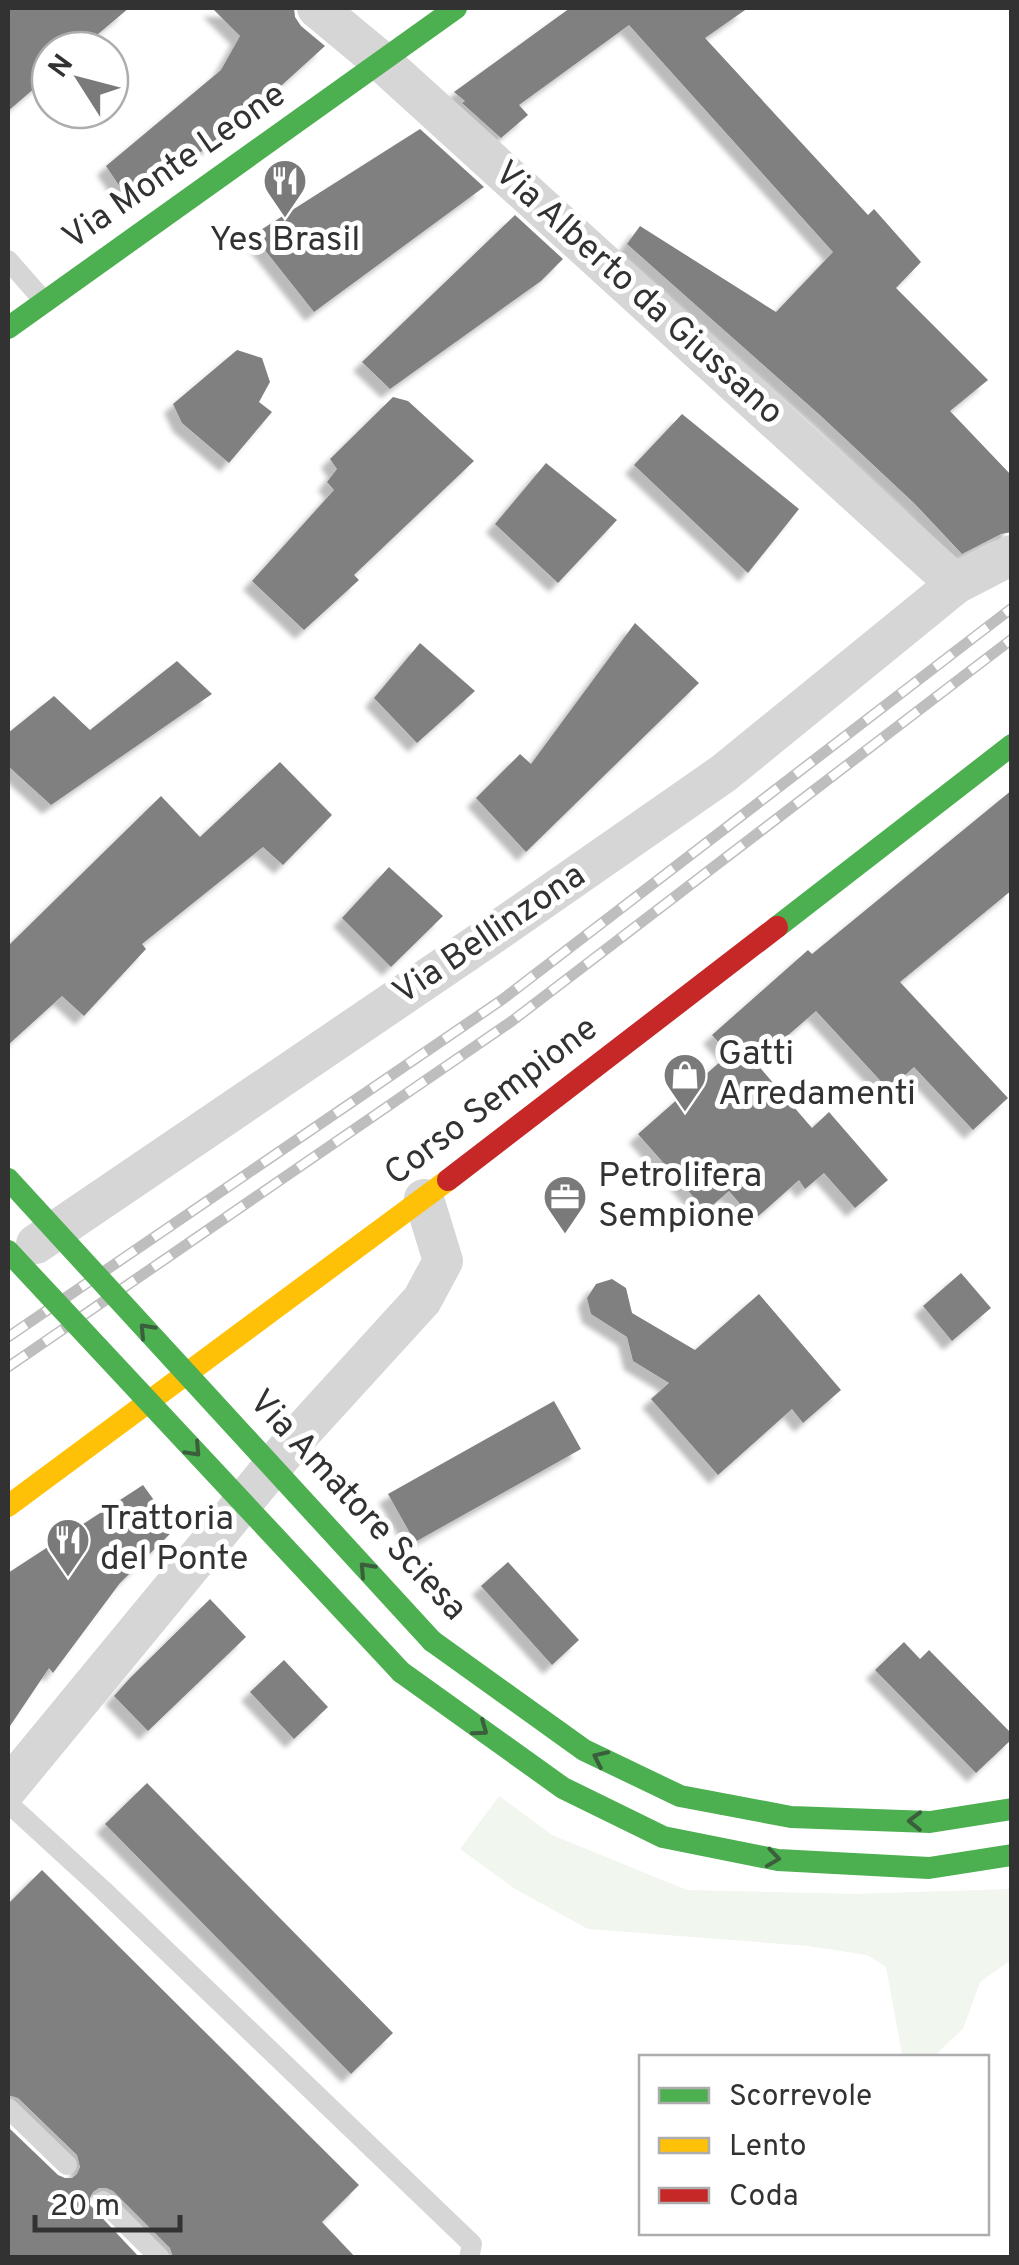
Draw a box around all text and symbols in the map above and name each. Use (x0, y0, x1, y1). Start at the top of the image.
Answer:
north arrow (30, 30, 130, 130)
text: N (42, 48, 83, 86)
street label: Via Monte Leone (55, 74, 295, 260)
street label: Via Alberto da Giussano (484, 152, 792, 436)
restaurant icon: Yes Brasil (262, 158, 308, 219)
place label: Yes Brasil (209, 219, 361, 263)
street label: Via Bellinzona (386, 855, 594, 1015)
street label: Corso Sempione (377, 1007, 607, 1197)
place label: Gatti Arredamenti (718, 1033, 916, 1117)
shop icon: Gatti Arredamenti (662, 1052, 708, 1113)
place label: Petrolifera Sempione (598, 1155, 762, 1239)
office icon: Petrolifera Sempione (542, 1174, 588, 1235)
one-way arrow (140, 1323, 158, 1342)
street label: Via Amatore Sciesa (239, 1381, 475, 1631)
one-way arrow (182, 1438, 200, 1457)
place label: Trattoria del Ponte (100, 1498, 248, 1582)
restaurant icon: Trattoria del Ponte (45, 1517, 91, 1578)
one-way arrow (360, 1562, 378, 1581)
one-way arrow (469, 1717, 488, 1735)
one-way arrow (593, 1750, 611, 1770)
one-way arrow (906, 1810, 922, 1831)
one-way arrow (765, 1847, 781, 1868)
legend (639, 2055, 989, 2235)
text: Scorrevole (729, 2079, 872, 2116)
text: Lento (729, 2129, 806, 2166)
scale bar (35, 2170, 180, 2232)
text: Coda (729, 2179, 798, 2216)
text: 20 m (50, 2189, 120, 2226)

